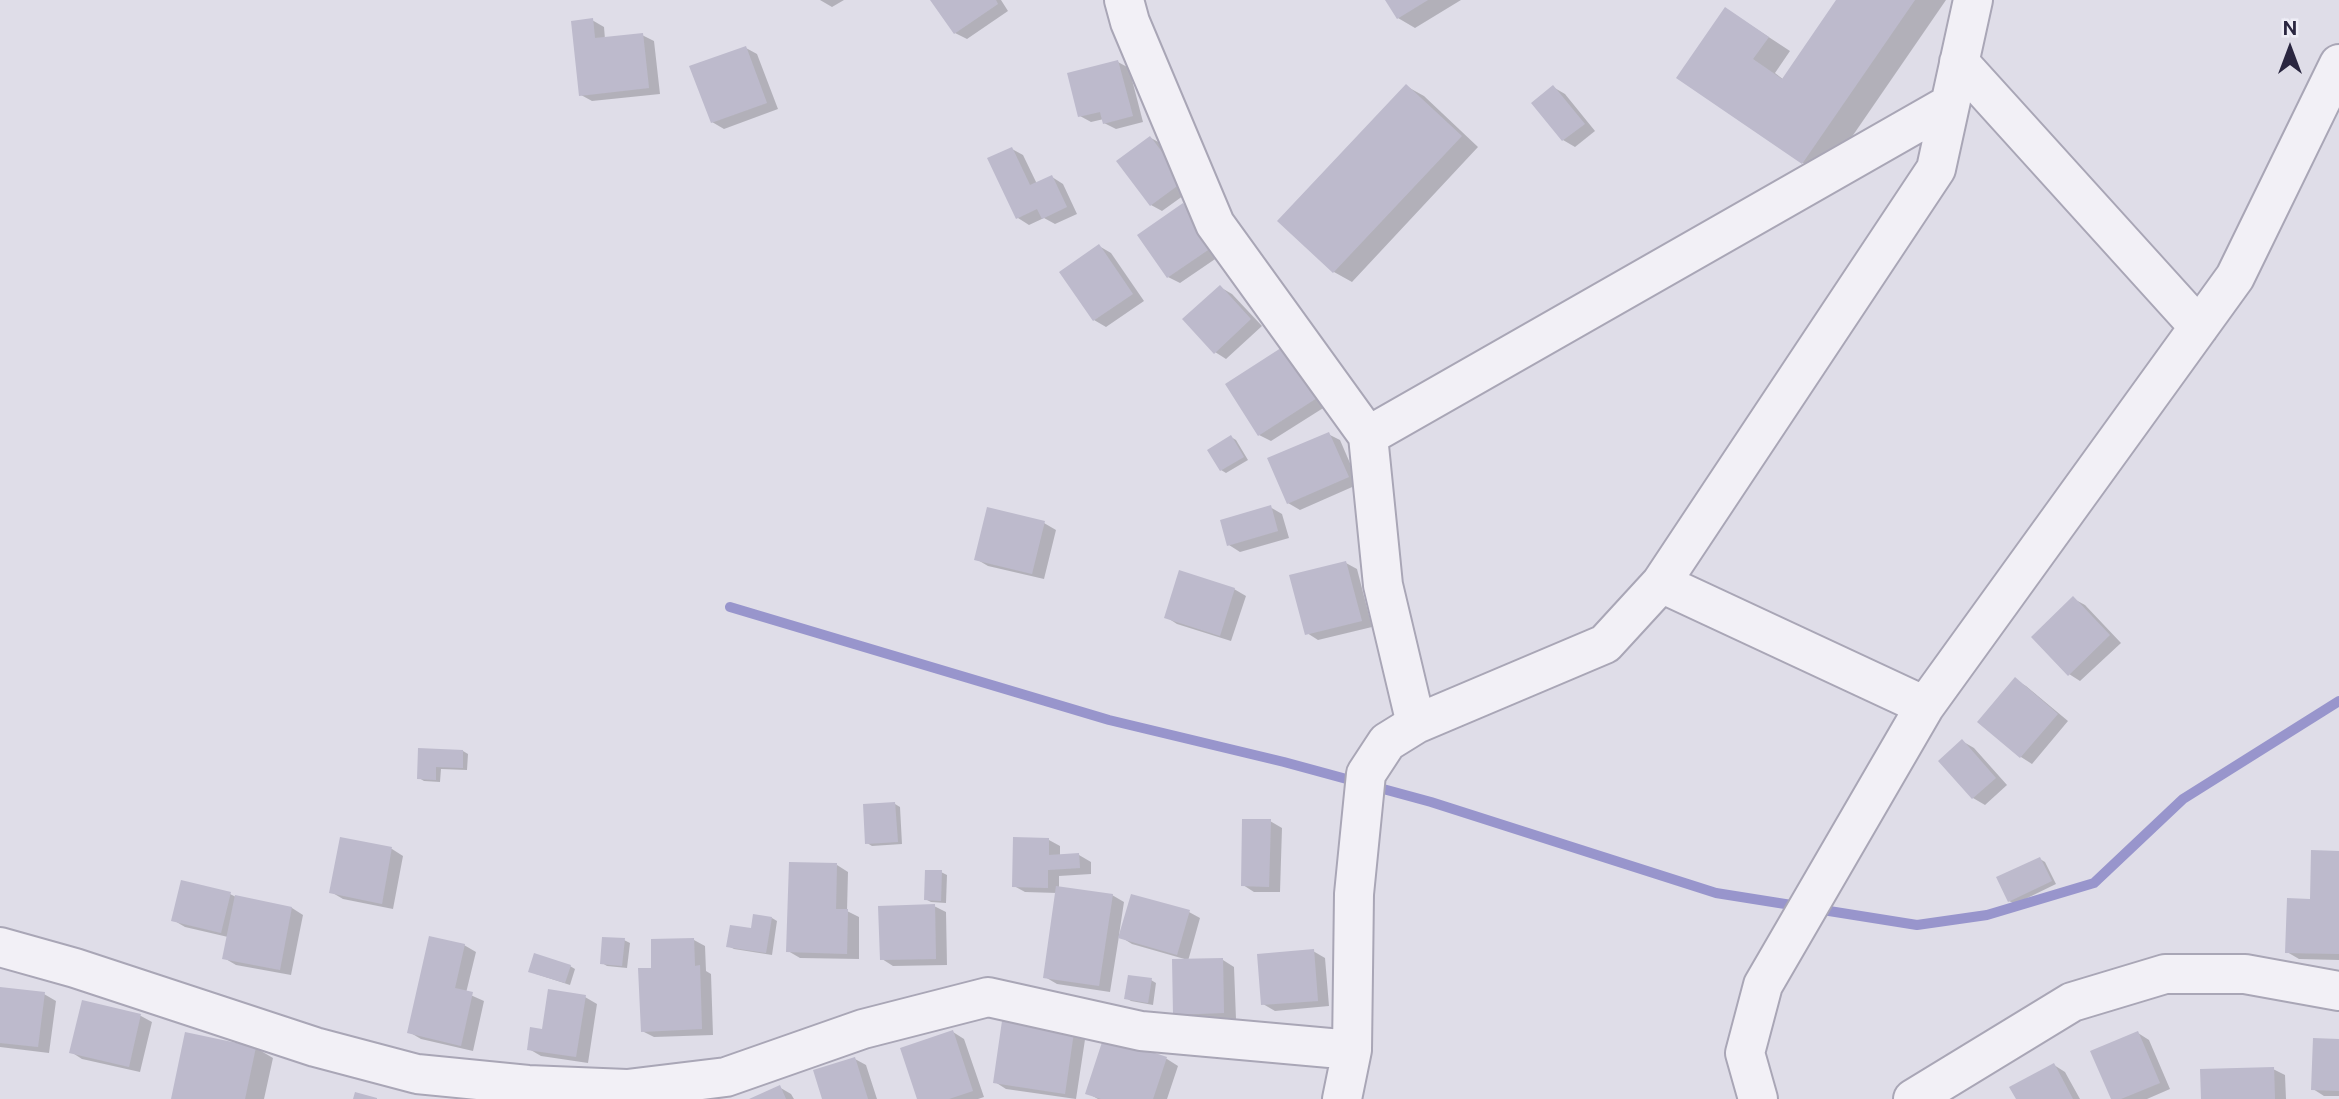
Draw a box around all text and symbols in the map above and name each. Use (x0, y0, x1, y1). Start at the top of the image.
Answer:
north arrow (2255, 14, 2325, 84)
text: N (2283, 17, 2297, 39)

